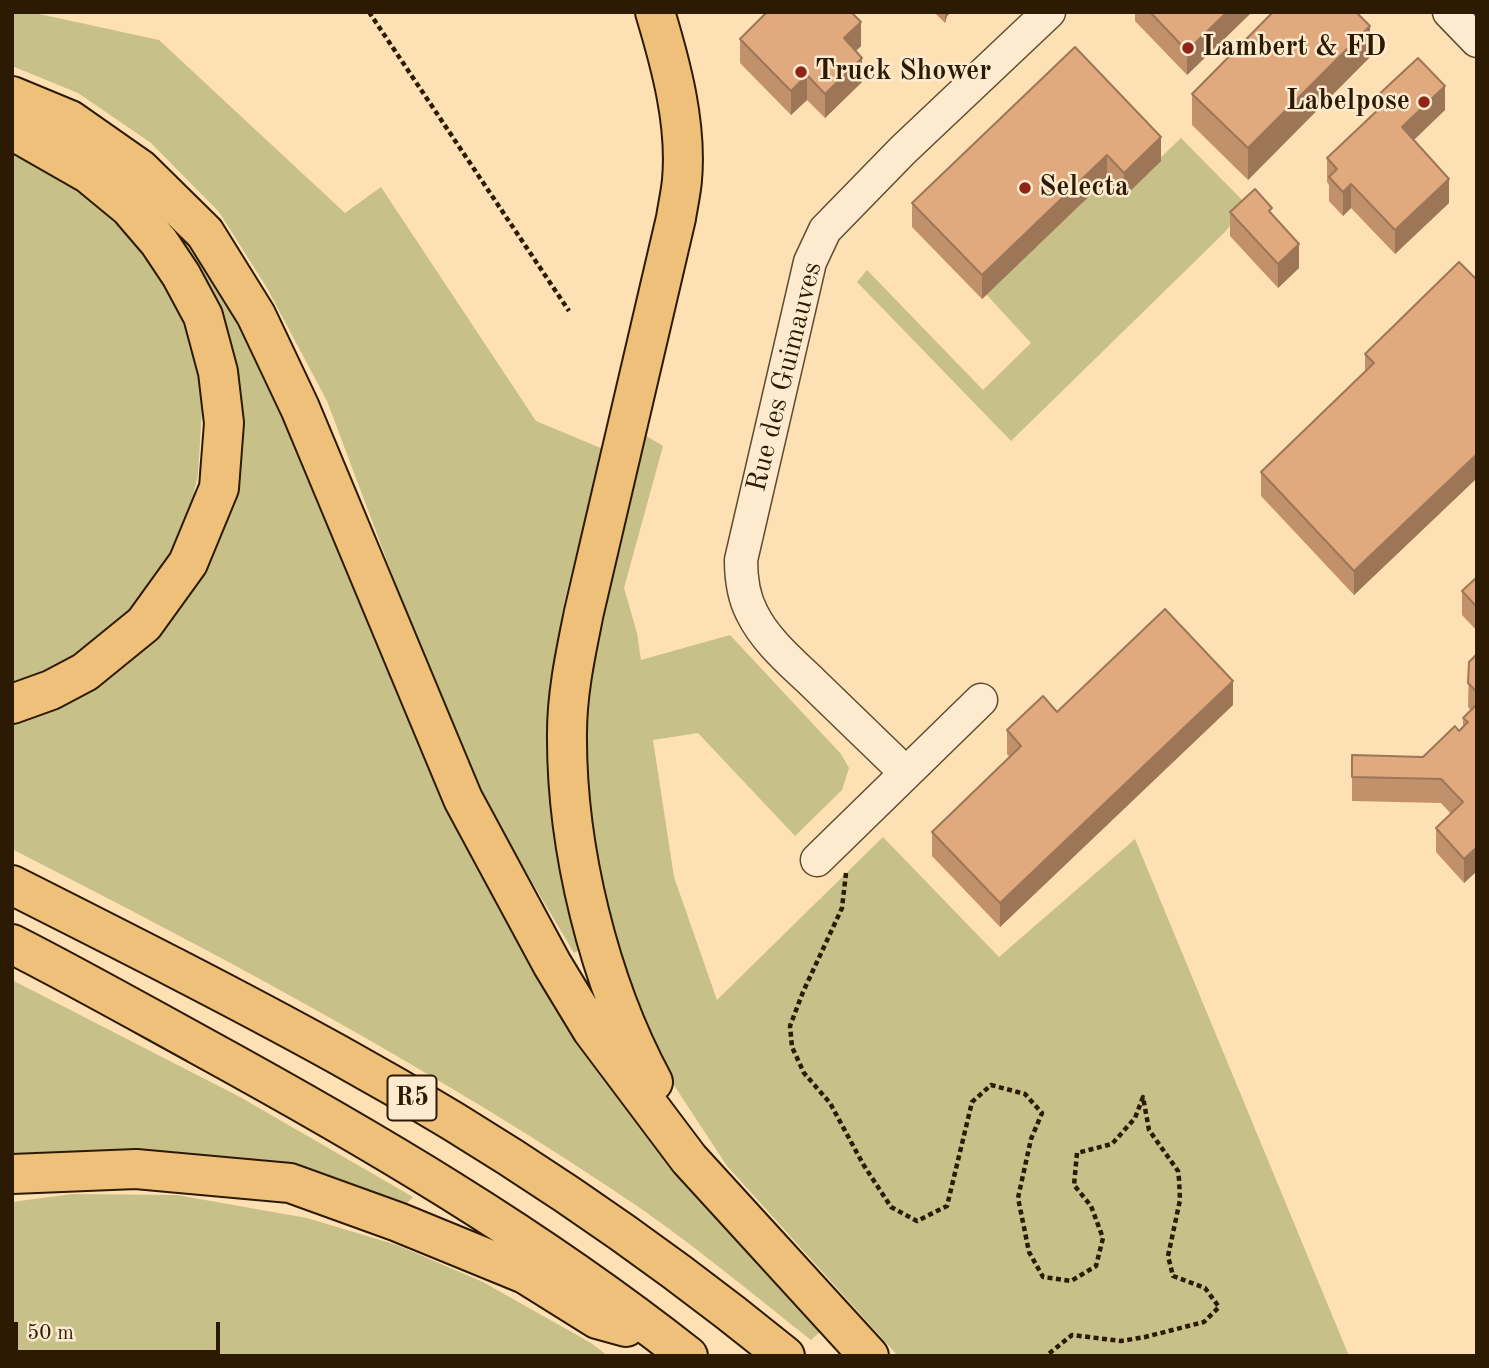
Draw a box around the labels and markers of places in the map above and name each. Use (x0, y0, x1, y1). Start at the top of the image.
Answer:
place label: Lambert & FD (1202, 31, 1386, 65)
marker: Lambert & FD (1180, 40, 1196, 56)
place label: Truck Shower (815, 55, 991, 89)
marker: Truck Shower (793, 64, 809, 80)
place label: Labelpose (1286, 85, 1410, 119)
marker: Labelpose (1416, 94, 1432, 110)
place label: Selecta (1039, 171, 1129, 205)
marker: Selecta (1017, 180, 1033, 196)

